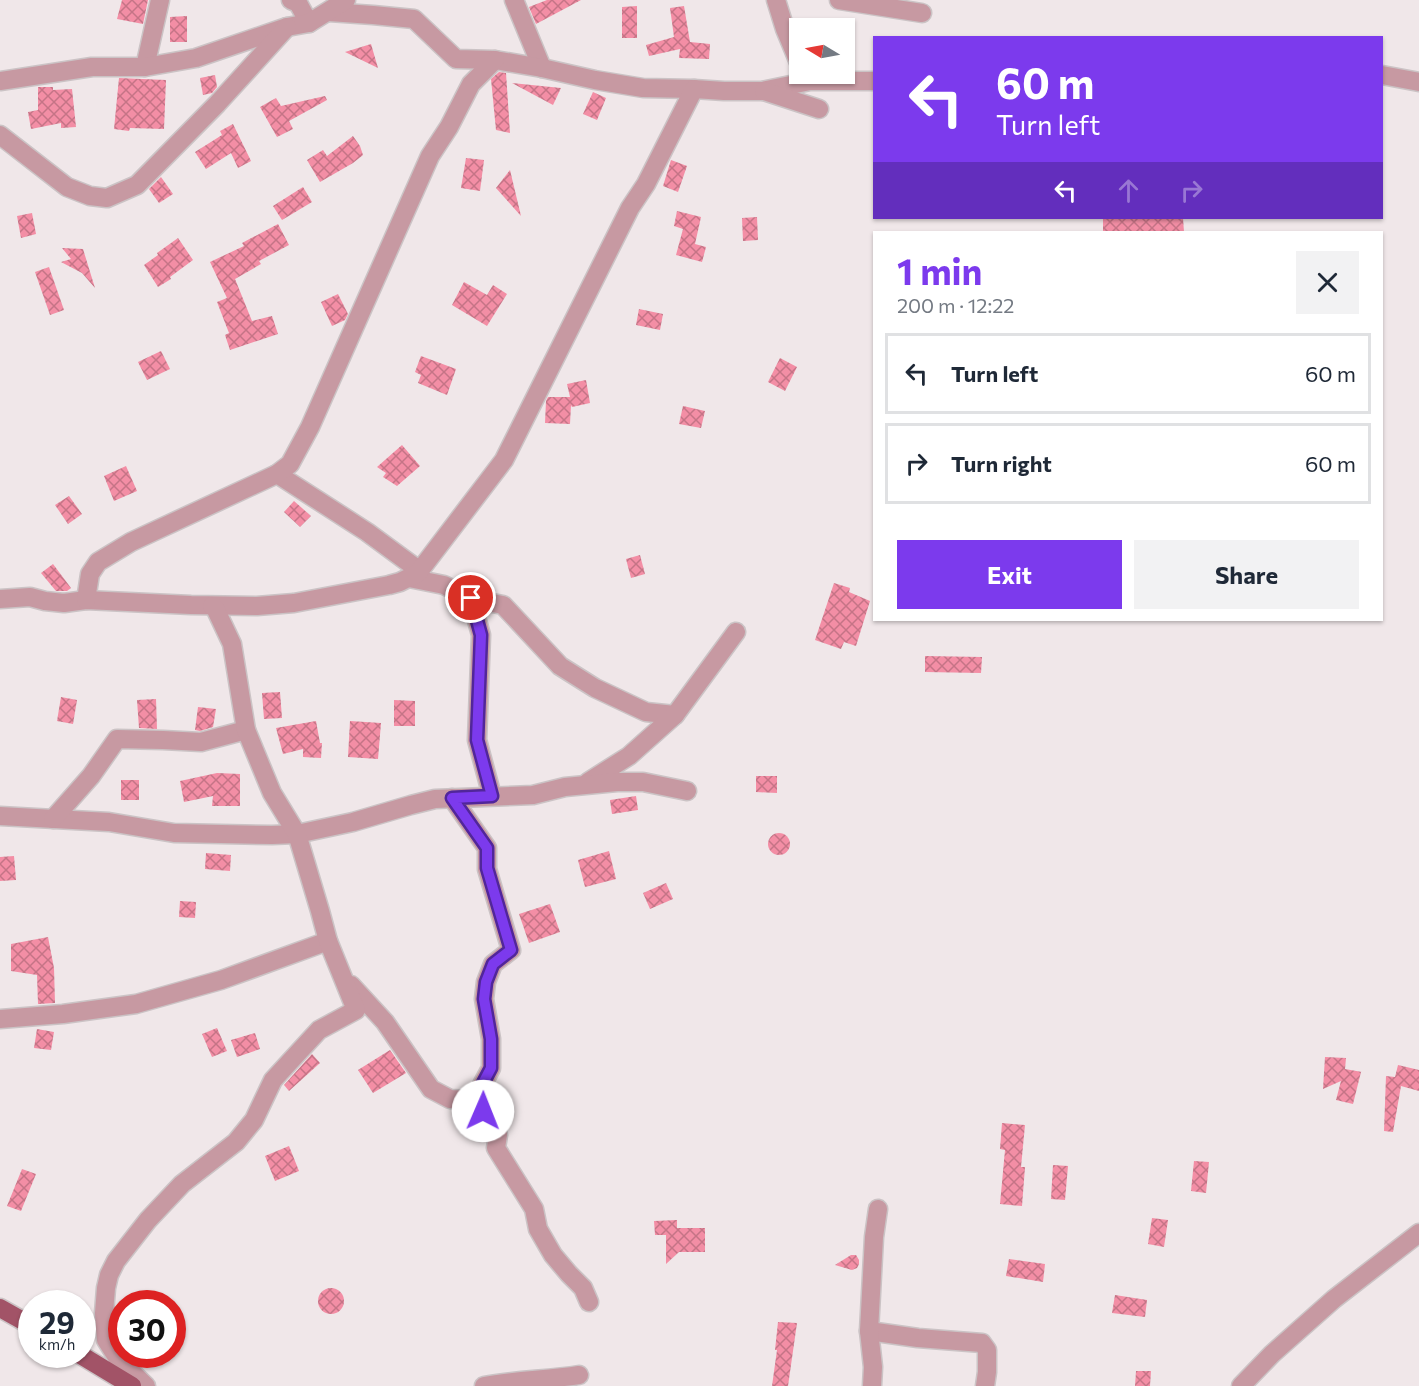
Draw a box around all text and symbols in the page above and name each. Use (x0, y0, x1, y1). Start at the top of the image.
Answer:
north arrow (789, 18, 855, 84)
map controls (789, 18, 855, 84)
text: 60 m (996, 56, 1095, 108)
icon: left (897, 60, 975, 138)
text: Turn left (996, 108, 1100, 141)
icon: left (1049, 174, 1082, 207)
icon: ahead (1112, 174, 1145, 207)
icon: right (1175, 174, 1208, 207)
text: 1 min (897, 248, 982, 292)
button: close (1296, 251, 1359, 314)
text: 200 m · 12:22 (897, 293, 1014, 317)
icon: left (900, 357, 933, 390)
text: Turn left (951, 360, 1038, 387)
text: 60 m (1305, 360, 1356, 387)
icon: right (900, 447, 933, 480)
text: Turn right (951, 450, 1052, 477)
text: 60 m (1305, 450, 1356, 477)
button: Exit (897, 540, 1122, 609)
button: Share (1134, 540, 1359, 609)
pin (445, 572, 496, 623)
icon: arrive (454, 581, 487, 614)
position arrow (451, 1079, 515, 1143)
speed limit sign: 30 (108, 1290, 186, 1368)
text: 29 (39, 1303, 75, 1340)
text: km/h (39, 1335, 75, 1353)

